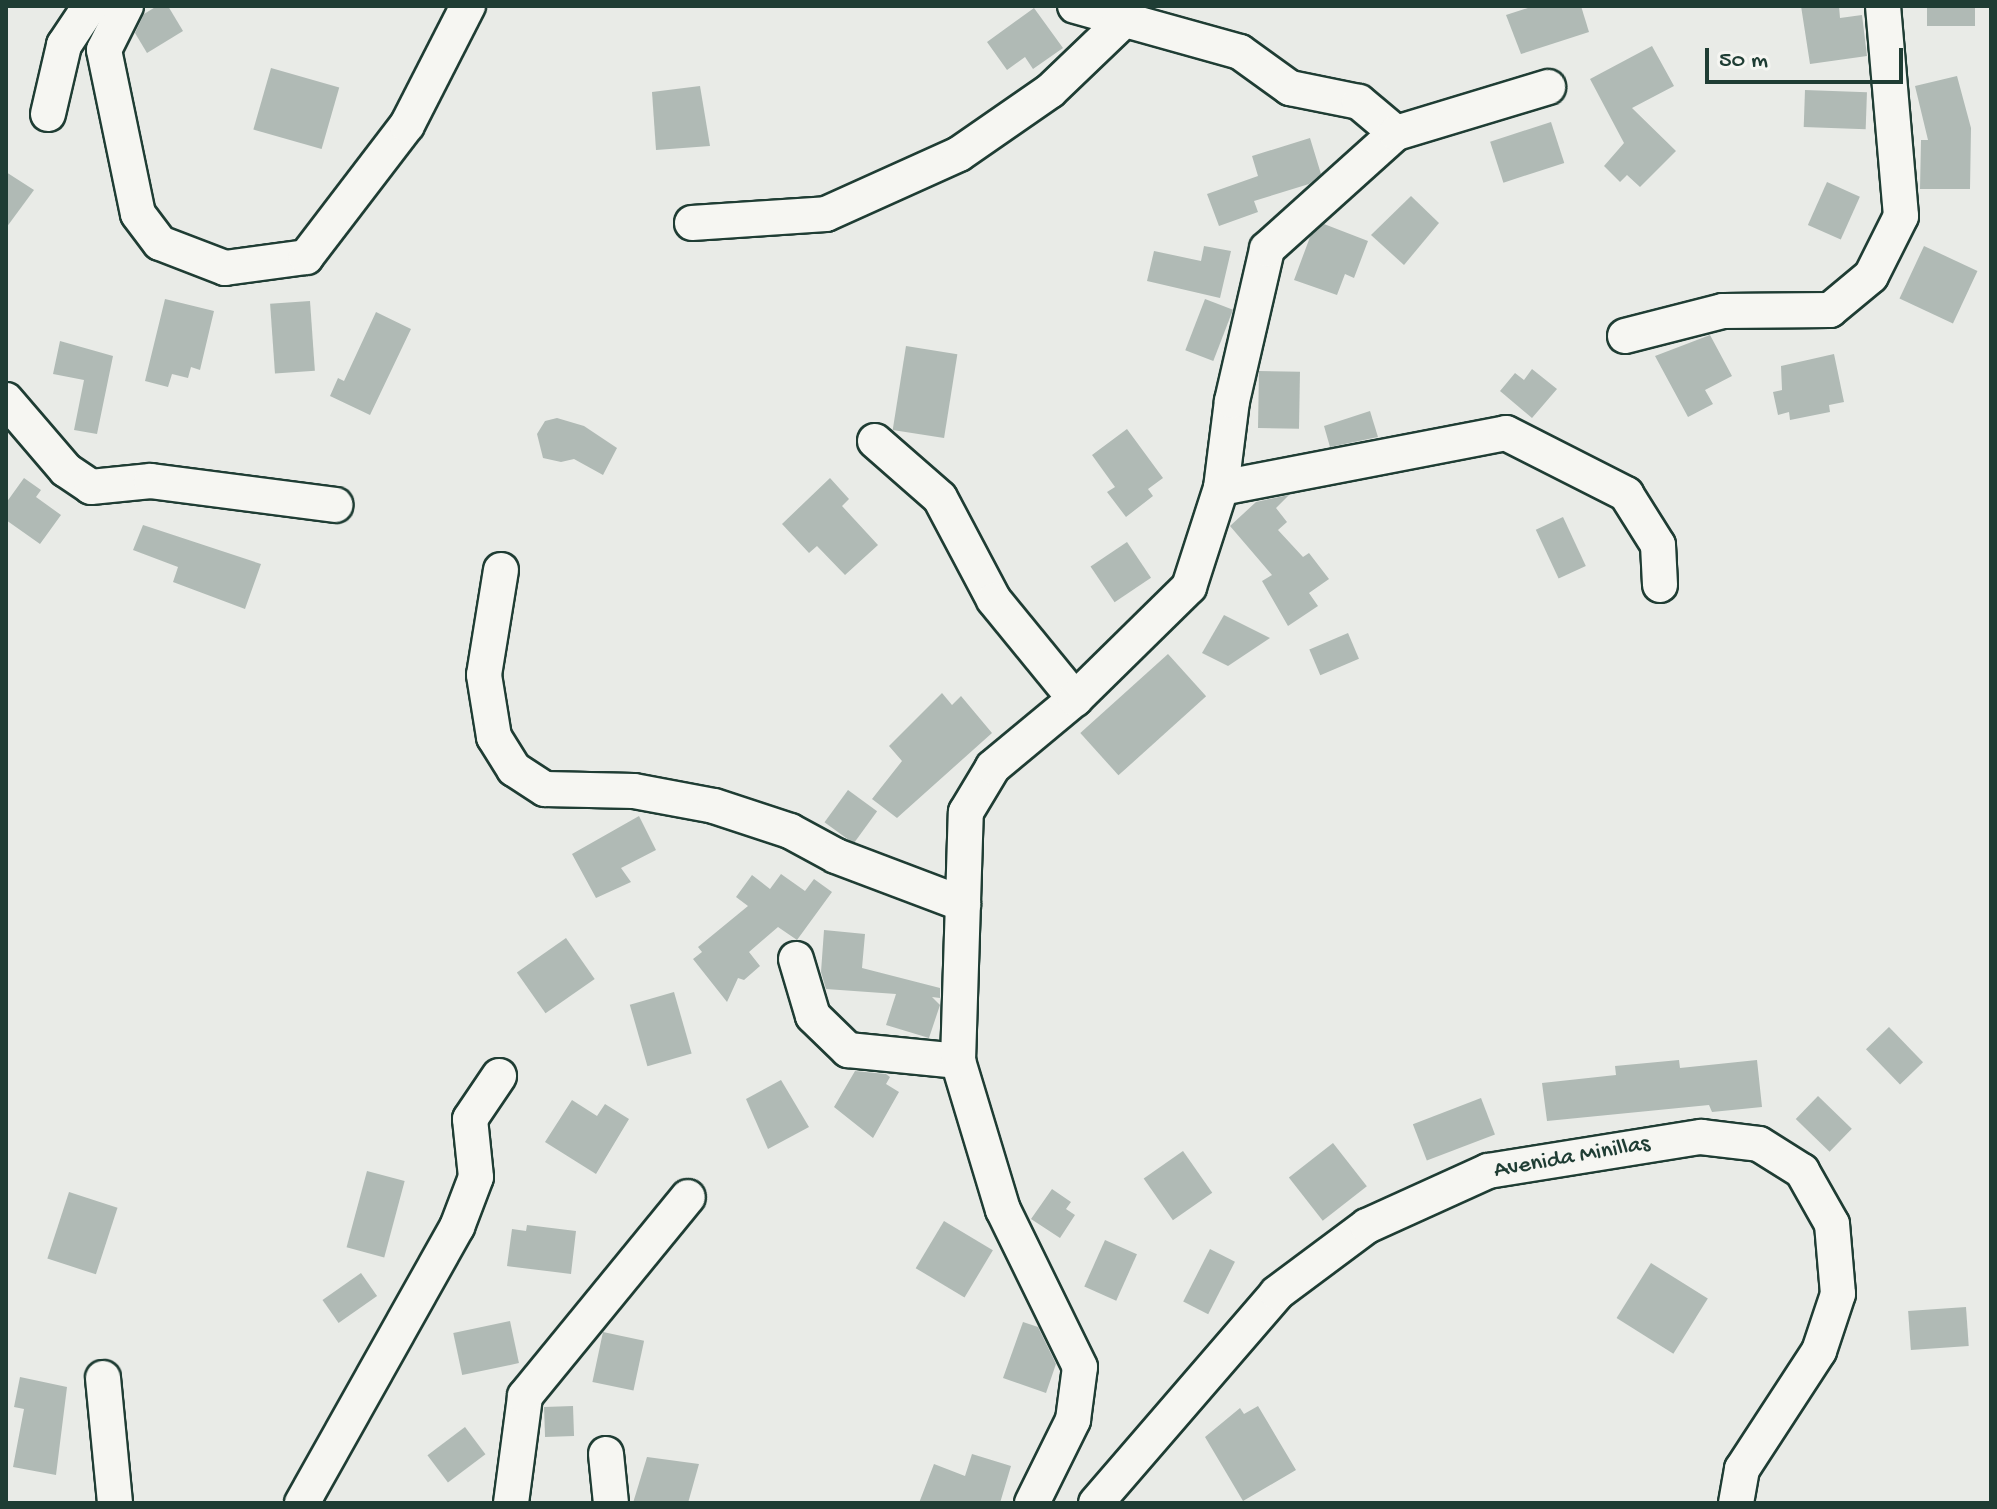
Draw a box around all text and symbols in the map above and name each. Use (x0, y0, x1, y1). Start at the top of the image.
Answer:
scale bar (1709, 32, 1907, 82)
text: 50 m (1719, 47, 1768, 76)
street label: Avenida Minillas (1492, 1130, 1652, 1186)

